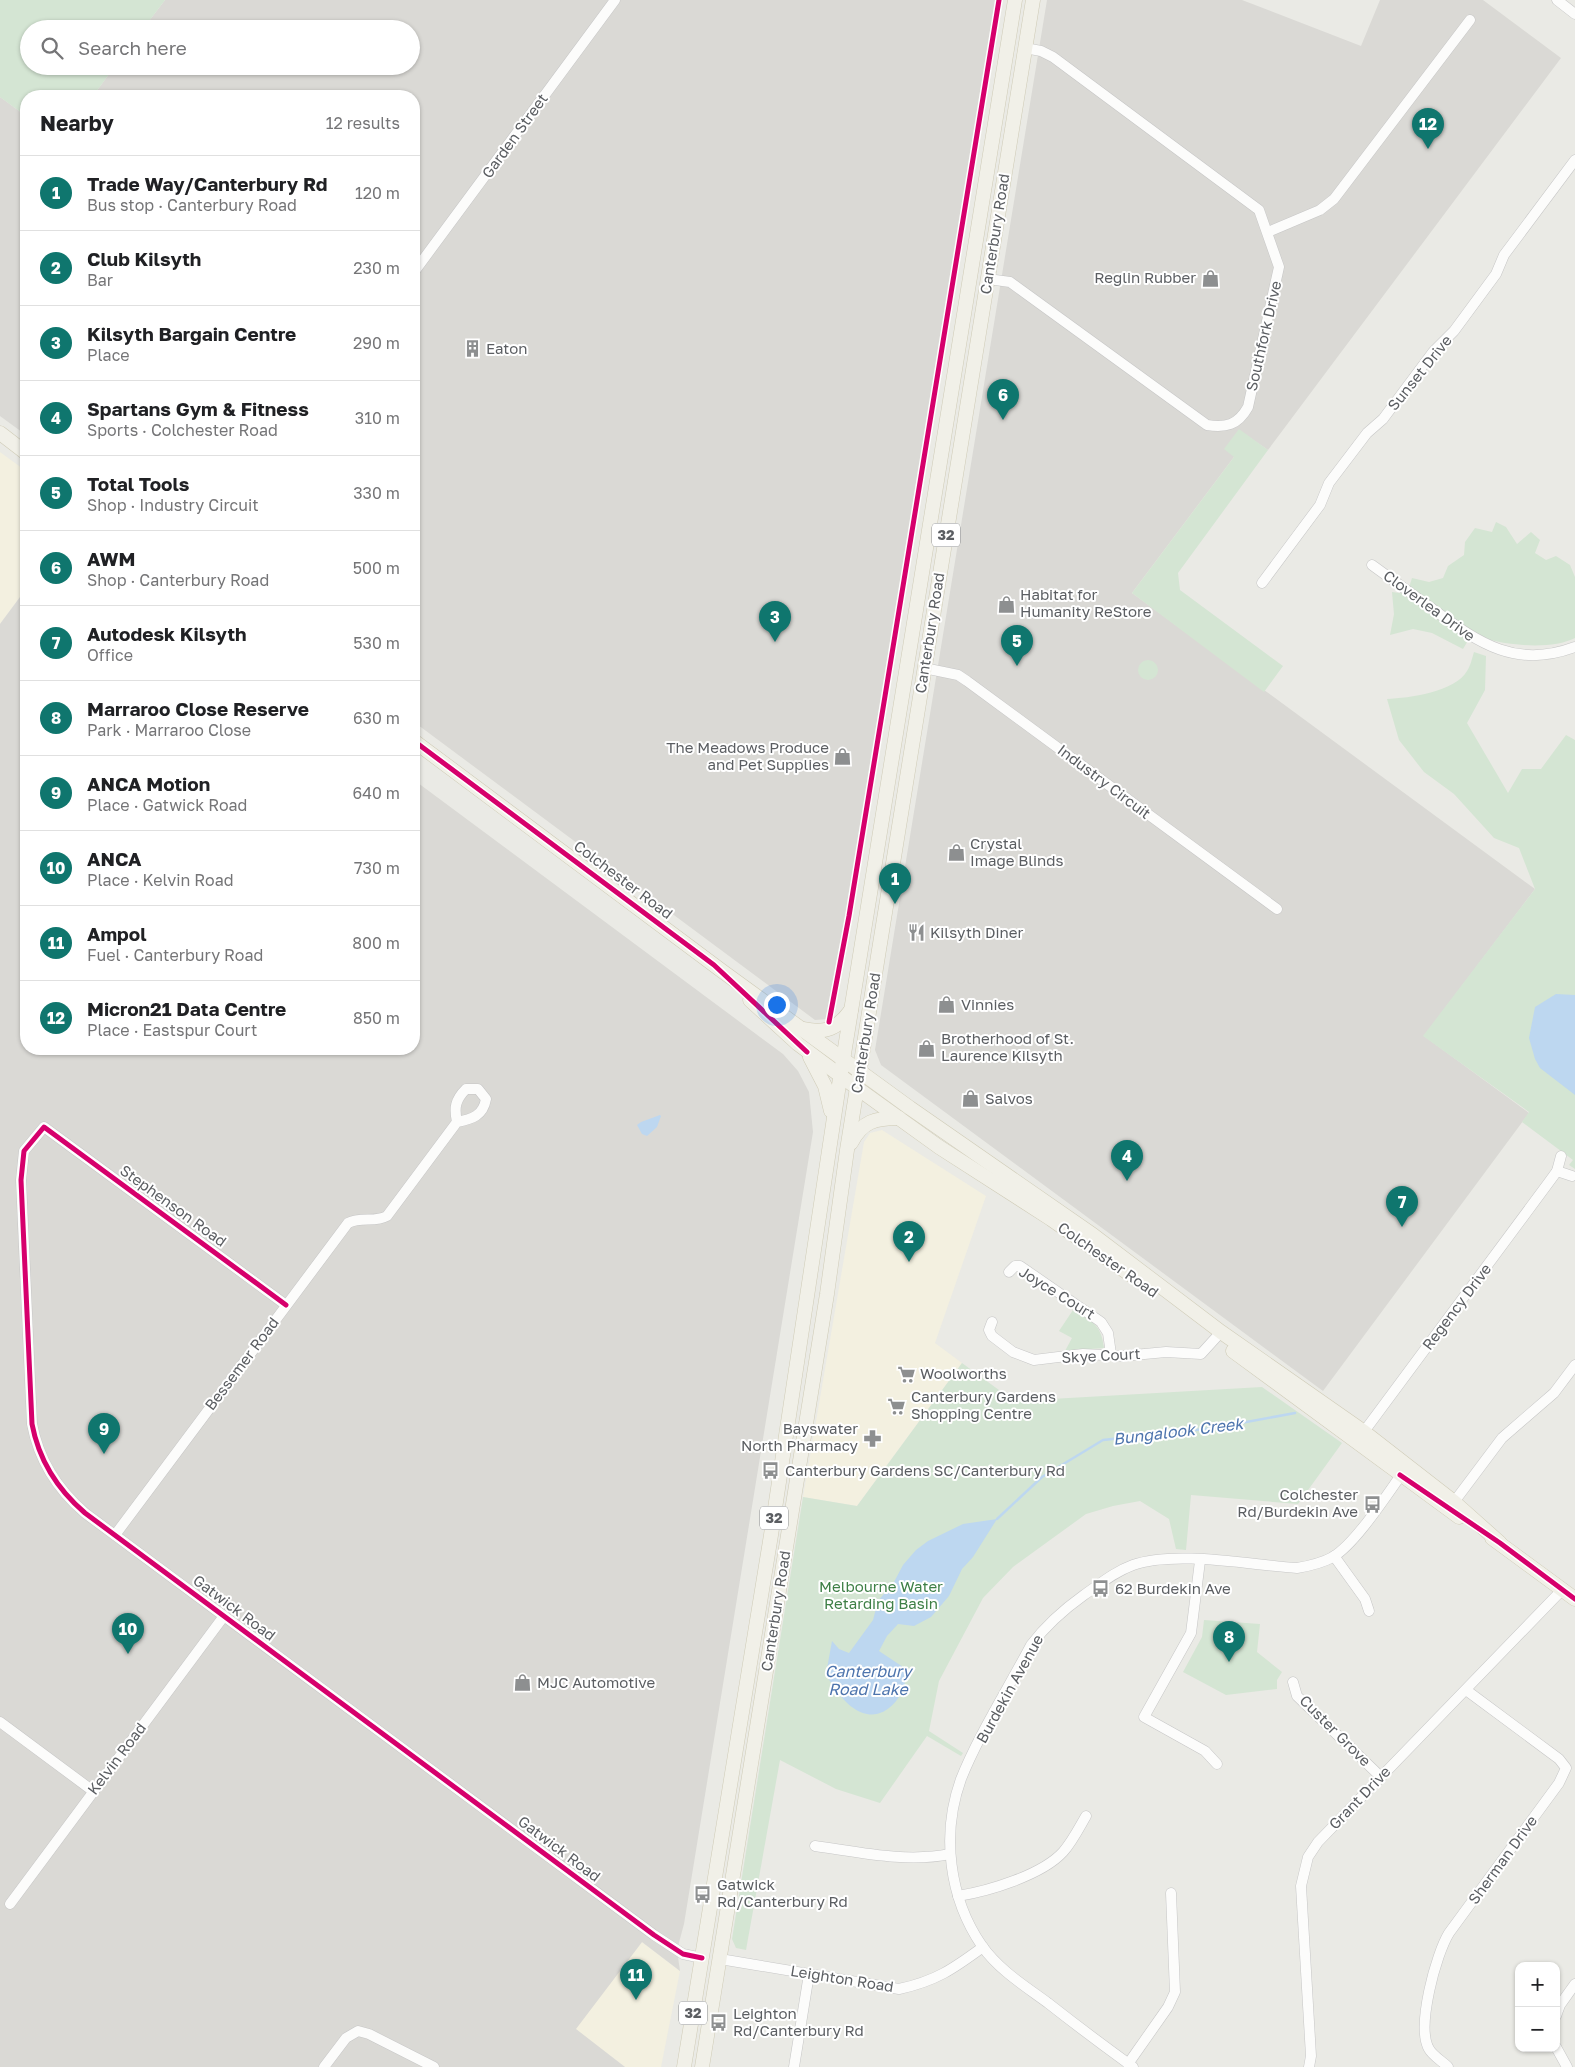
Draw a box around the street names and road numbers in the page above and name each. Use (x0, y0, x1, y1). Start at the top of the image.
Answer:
street label: Garden Street (478, 90, 551, 181)
street label: Canterbury Road (976, 172, 1012, 295)
street label: Southfork Drive (1242, 279, 1285, 393)
street label: Sunset Drive (1383, 331, 1455, 414)
road number: 32 (932, 524, 960, 546)
street label: Cloverlea Drive (1380, 566, 1479, 645)
street label: Canterbury Road (911, 571, 947, 694)
street label: Industry Circuit (1055, 740, 1155, 822)
street label: Colchester Road (571, 836, 677, 922)
street label: Canterbury Road (847, 971, 883, 1094)
street label: Stephenson Road (117, 1161, 230, 1250)
street label: Colchester Road (1055, 1218, 1162, 1301)
street label: Regency Drive (1418, 1260, 1495, 1353)
street label: Joyce Court (1016, 1262, 1099, 1323)
street label: Bessemer Road (200, 1313, 282, 1413)
street label: Skye Court (1061, 1344, 1141, 1366)
road number: 32 (760, 1506, 788, 1530)
street label: Canterbury Road (757, 1549, 793, 1672)
street label: Gatwick Road (190, 1570, 279, 1644)
street label: Burdekin Avenue (972, 1631, 1047, 1746)
street label: Custer Grove (1296, 1691, 1375, 1770)
street label: Kelvin Road (83, 1719, 149, 1798)
street label: Grant Drive (1325, 1762, 1394, 1833)
street label: Gatwick Road (515, 1811, 604, 1885)
street label: Sherman Drive (1464, 1811, 1541, 1907)
street label: Leighton Road (789, 1961, 895, 1995)
road number: 32 (679, 2002, 707, 2025)

